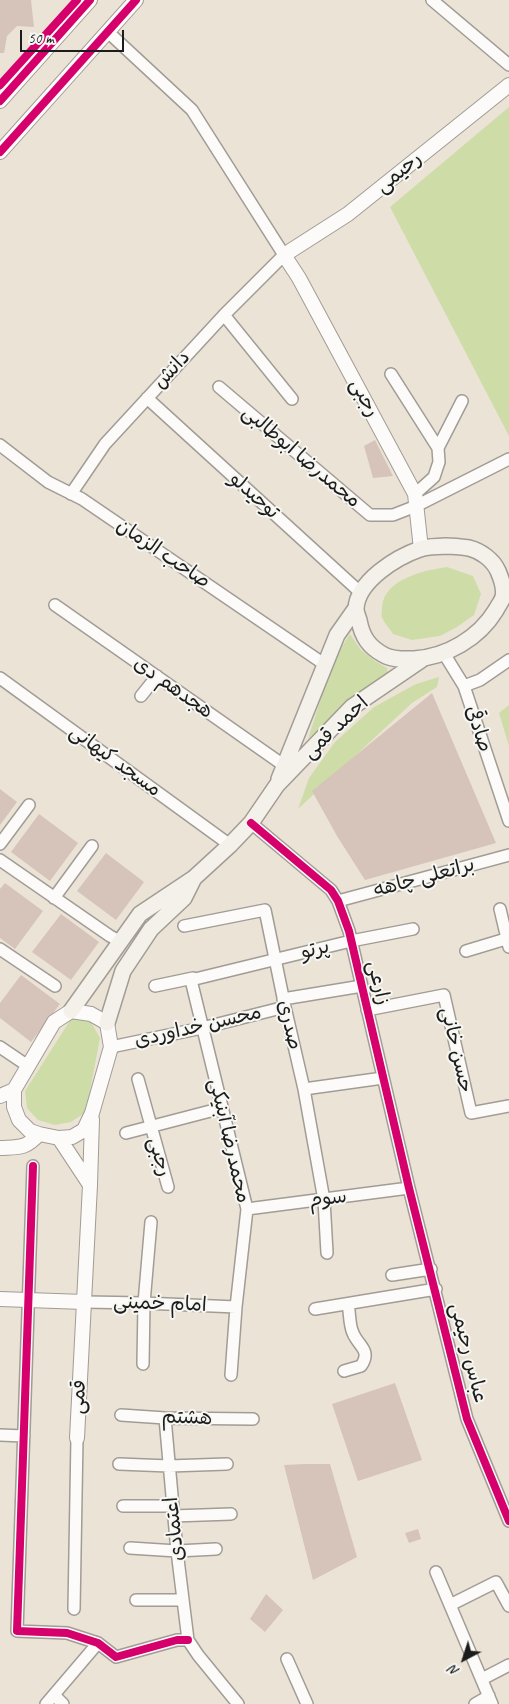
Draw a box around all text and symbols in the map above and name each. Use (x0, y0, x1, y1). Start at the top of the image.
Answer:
scale bar (22, 20, 126, 52)
text: 50 m (28, 29, 54, 48)
street label: رحیمی (371, 147, 427, 199)
street label: دانش (148, 346, 196, 394)
street label: رجبی (344, 375, 384, 421)
street label: محمدرضا ابوطالبی (237, 401, 365, 513)
street label: توحیدلو (224, 467, 284, 525)
street label: صاحب الزمان (112, 514, 214, 594)
street label: هجدهم دی (129, 652, 217, 724)
street label: احمد قمی (298, 691, 374, 765)
street label: صادقی (459, 703, 497, 755)
street label: مسجد کیهانی (64, 720, 166, 802)
street label: براتعلی چاهه (371, 853, 477, 903)
street label: پرتو (298, 935, 332, 965)
street label: زارعی (361, 958, 395, 1008)
street label: صدری (272, 998, 306, 1052)
street label: محسن خداوردی (132, 1001, 264, 1053)
street label: حسن خانی (435, 1005, 477, 1095)
street label: محمدرضا آبنیکی (203, 1076, 255, 1206)
street label: رجبی (142, 1134, 176, 1180)
street label: سوم (308, 1185, 348, 1213)
street label: امام خمینی (113, 1290, 207, 1318)
street label: عباس رحیمی (444, 1301, 492, 1405)
street label: قمی (66, 1379, 92, 1415)
street label: هشتم (161, 1405, 213, 1431)
street label: اعتمادی (160, 1496, 190, 1562)
north arrow (439, 1634, 489, 1684)
text: N (445, 1662, 463, 1680)

